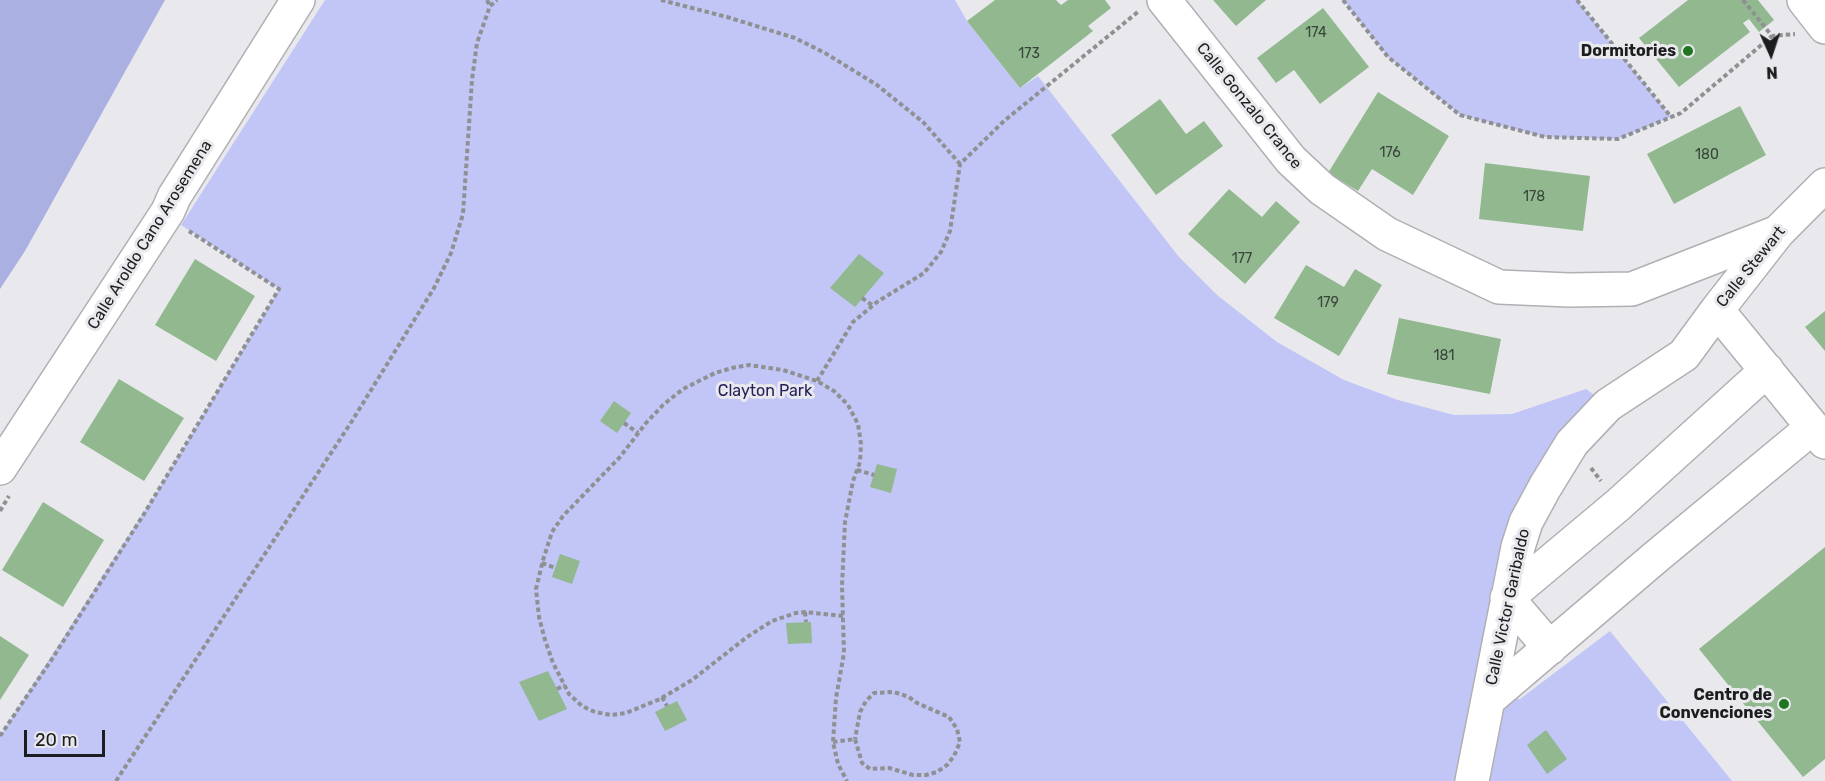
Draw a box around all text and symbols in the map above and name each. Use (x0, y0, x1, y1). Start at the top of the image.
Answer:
north arrow (1741, 24, 1801, 84)
house number: 174 (1305, 25, 1327, 41)
street label: Calle Gonzalo Crance (1192, 39, 1306, 173)
place label: Dormitories (1581, 41, 1676, 61)
marker: Dormitories (1681, 44, 1695, 58)
house number: 173 (1018, 46, 1040, 62)
text: N (1766, 63, 1778, 82)
street label: Calle Aroldo Cano Arosemena (84, 137, 216, 333)
house number: 176 (1379, 145, 1401, 161)
house number: 180 (1695, 147, 1719, 163)
house number: 178 (1523, 189, 1545, 205)
street label: Calle Stewart (1712, 223, 1790, 311)
house number: 177 (1232, 251, 1252, 267)
house number: 179 (1317, 295, 1339, 311)
house number: 181 (1434, 348, 1454, 364)
park label: Clayton Park (718, 381, 812, 401)
street label: Calle Victor Garibaldo (1482, 527, 1534, 687)
place label: Centro de Convenciones (1660, 685, 1772, 723)
marker: Centro de Convenciones (1777, 697, 1791, 711)
scale bar (27, 718, 108, 756)
text: 20 m (35, 729, 77, 751)

